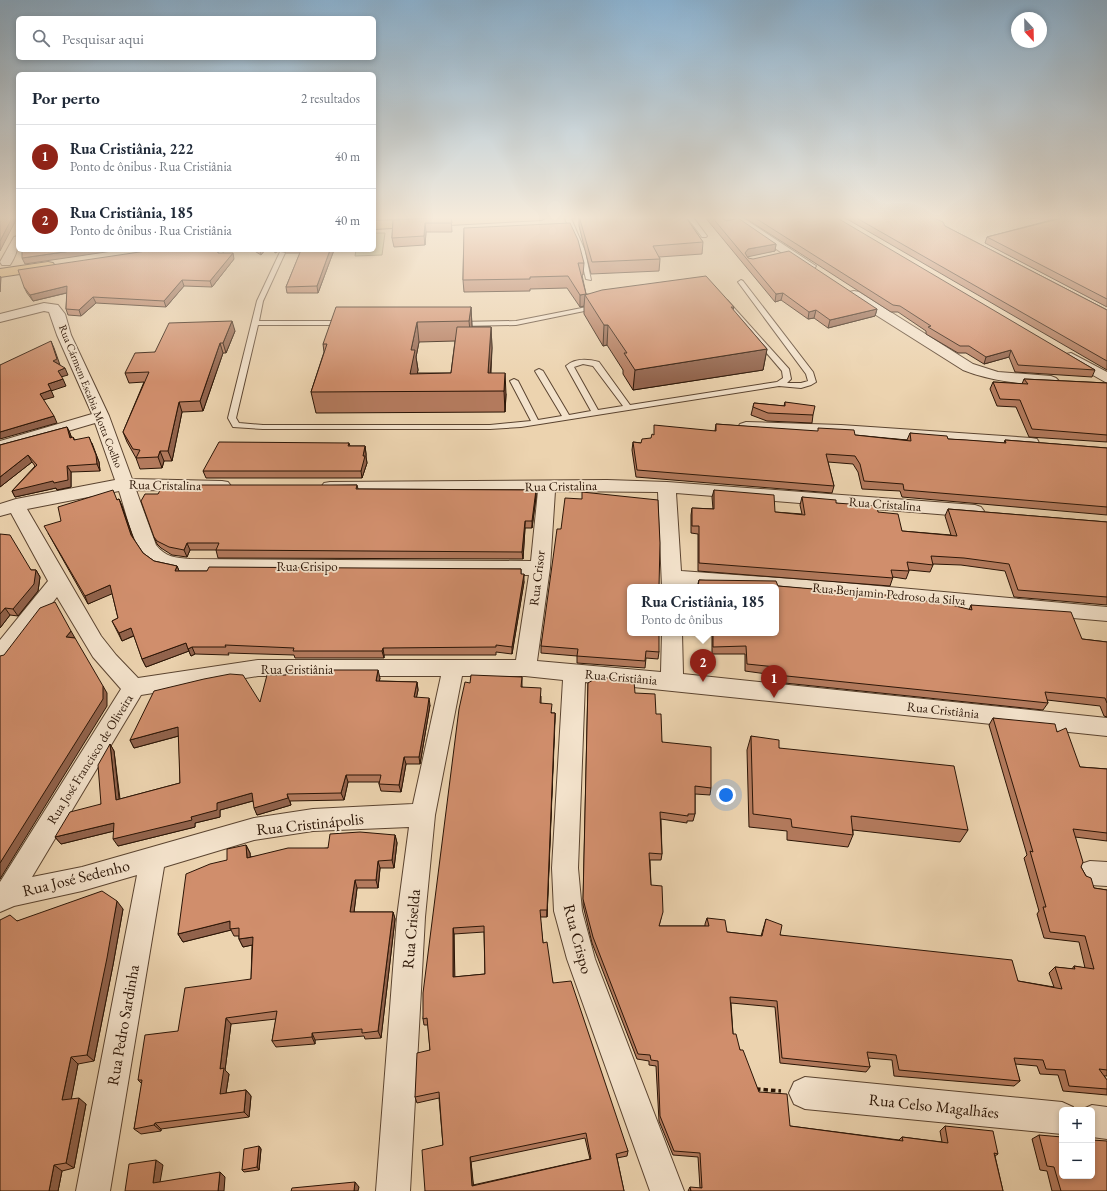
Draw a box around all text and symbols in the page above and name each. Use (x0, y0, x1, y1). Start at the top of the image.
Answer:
north arrow (1011, 12, 1047, 48)
search box (16, 16, 376, 60)
icon: search (30, 27, 52, 49)
text: Pesquisar aqui (62, 29, 144, 48)
text: Por perto (32, 87, 100, 109)
text: 2 resultados (301, 90, 360, 107)
text: Rua Cristiânia, 222 (70, 139, 193, 158)
text: 1 (42, 148, 48, 165)
text: 40 m (335, 148, 360, 165)
text: Ponto de ônibus · Rua Cristiânia (70, 158, 232, 175)
text: Rua Cristiânia, 185 (70, 203, 193, 222)
text: 2 (42, 212, 48, 229)
text: 40 m (335, 212, 360, 229)
text: Ponto de ônibus · Rua Cristiânia (70, 222, 232, 239)
street label: Rua Cármem Escabia Motta Coelho (56, 322, 126, 470)
street label: Rua Cristalina (129, 476, 202, 494)
street label: Rua Cristalina (525, 477, 598, 495)
street label: Rua Cristalina (848, 493, 923, 515)
street label: Rua Crisor (525, 549, 549, 607)
street label: Rua Crisipo (276, 558, 338, 575)
street label: Rua Benjamin Pedroso da Silva (812, 579, 967, 609)
popup (627, 584, 779, 636)
text: Rua Cristiânia, 185 (641, 592, 765, 611)
text: Ponto de ônibus (641, 611, 723, 628)
pin: 2 (690, 649, 716, 682)
street label: Rua Cristiânia (261, 661, 334, 678)
street label: Rua Cristiânia (584, 665, 659, 689)
pin: 1 (761, 665, 787, 698)
street label: Rua José Francisco de Oliveira (43, 690, 137, 827)
street label: Rua Cristiânia (906, 698, 981, 722)
your location (716, 785, 736, 805)
street label: Rua Cristinápolis (255, 808, 365, 840)
street label: Rua José Sedenho (20, 855, 132, 901)
street label: Rua Criselda (397, 888, 425, 970)
street label: Rua Crispo (559, 902, 597, 976)
street label: Rua Pedro Sardinha (102, 962, 144, 1087)
street label: Rua Celso Magalhães (868, 1089, 1000, 1123)
map controls (1059, 1107, 1095, 1179)
button: + (1059, 1107, 1095, 1143)
button: − (1059, 1143, 1095, 1179)

